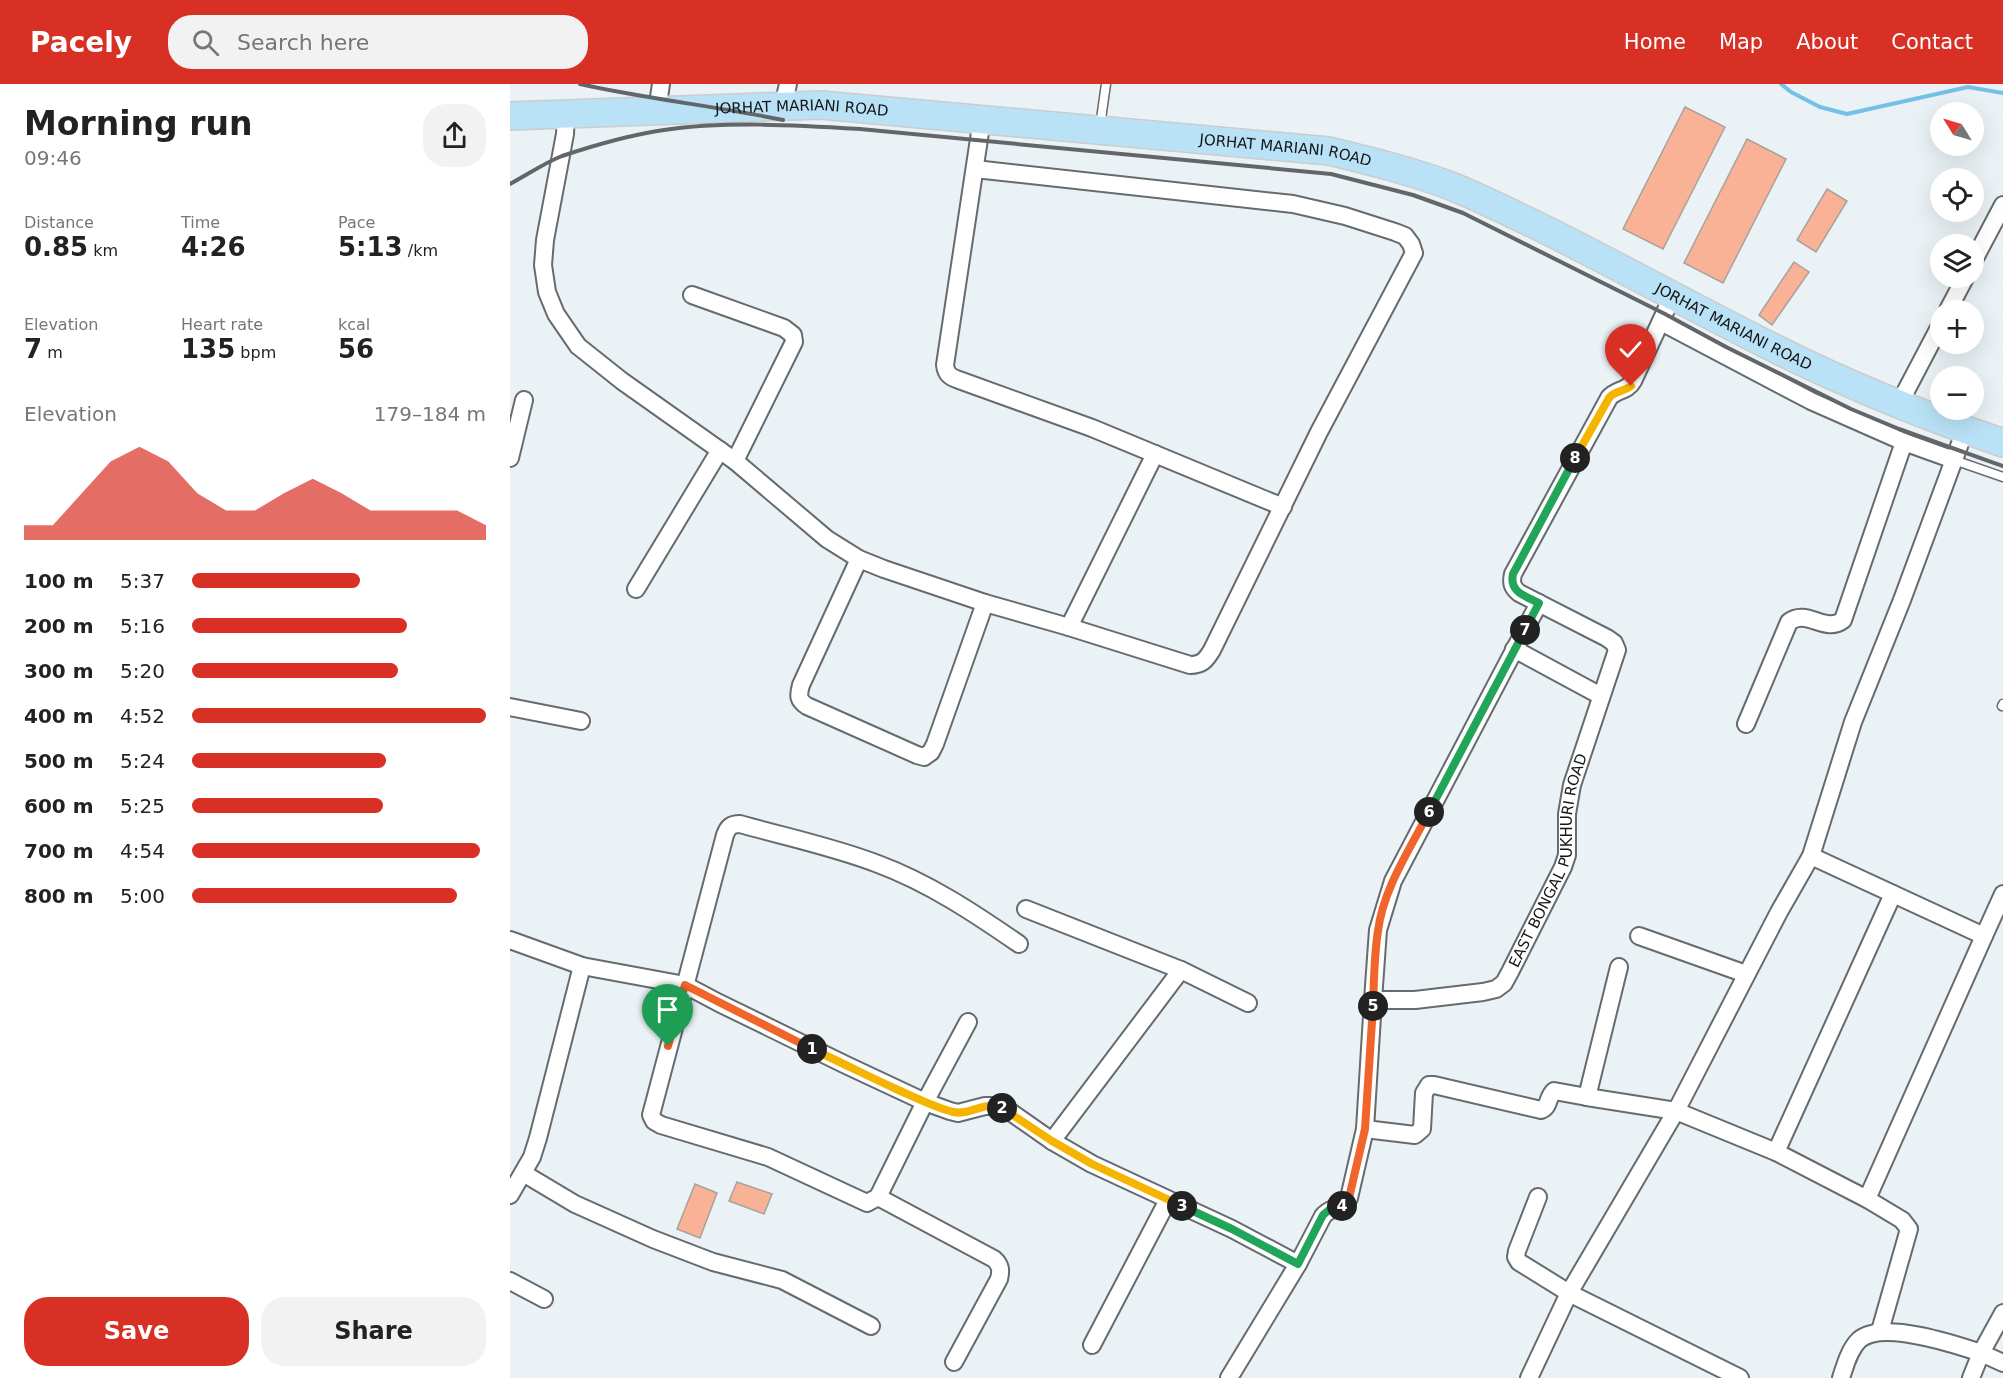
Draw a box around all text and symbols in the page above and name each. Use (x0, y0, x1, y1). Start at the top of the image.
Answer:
search box (168, 15, 588, 69)
text: Pacely (30, 26, 132, 59)
icon: search (189, 26, 222, 59)
text: Search here (237, 30, 369, 55)
text: Home (1624, 30, 1686, 54)
text: Map (1719, 30, 1763, 54)
text: About (1796, 30, 1858, 54)
text: Contact (1891, 30, 1973, 54)
street label: JORHAT MARIANI ROAD (714, 96, 889, 120)
north arrow (1930, 102, 1984, 156)
map controls (1930, 102, 1984, 420)
text: Morning run (24, 104, 252, 143)
button: share (423, 104, 486, 167)
street label: JORHAT MARIANI ROAD (1198, 130, 1373, 170)
text: 09:46 (24, 146, 82, 170)
button: locate (1930, 168, 1984, 222)
text: Distance (24, 213, 94, 232)
text: Time (181, 213, 220, 232)
text: Pace (338, 213, 375, 232)
text: 0.85 (24, 232, 88, 262)
text: 4:26 (181, 232, 246, 262)
text: 5:13 (338, 232, 403, 262)
button: layers (1930, 234, 1984, 288)
text: km (88, 241, 118, 260)
text: /km (403, 241, 438, 260)
street label: JORHAT MARIANI ROAD (1651, 279, 1815, 374)
button: + (1930, 300, 1984, 354)
text: Elevation (24, 315, 98, 334)
text: Heart rate (181, 315, 263, 334)
text: kcal (338, 315, 370, 334)
pin (1605, 324, 1656, 386)
icon: check (1614, 333, 1647, 366)
text: 7 (24, 334, 42, 364)
text: 135 (181, 334, 235, 364)
text: 56 (338, 334, 374, 364)
text: m (42, 343, 63, 362)
text: bpm (235, 343, 276, 362)
button: − (1930, 366, 1984, 420)
text: Elevation (24, 402, 117, 426)
text: 179–184 m (374, 402, 486, 426)
pin: 8 (1560, 443, 1590, 473)
text: 8 (1569, 448, 1581, 467)
text: 100 m (24, 569, 94, 593)
text: 5:37 (120, 569, 165, 593)
text: 200 m (24, 614, 94, 638)
text: 5:16 (120, 614, 165, 638)
pin: 7 (1510, 615, 1540, 645)
text: 7 (1519, 620, 1531, 639)
text: 300 m (24, 659, 94, 683)
text: 5:20 (120, 659, 165, 683)
text: 400 m (24, 704, 94, 728)
text: 4:52 (120, 704, 165, 728)
text: 500 m (24, 749, 94, 773)
text: 5:24 (120, 749, 165, 773)
street label: EAST BONGAL PUKHURI ROAD (1505, 751, 1591, 970)
text: 600 m (24, 794, 94, 818)
text: 5:25 (120, 794, 165, 818)
pin: 6 (1414, 797, 1444, 827)
text: 6 (1423, 802, 1435, 821)
text: 700 m (24, 839, 94, 863)
text: 4:54 (120, 839, 165, 863)
text: 800 m (24, 884, 94, 908)
text: 5:00 (120, 884, 165, 908)
pin (642, 984, 693, 1046)
pin: 5 (1358, 991, 1388, 1021)
icon: arrive (651, 993, 684, 1026)
text: 5 (1367, 996, 1379, 1015)
pin: 1 (797, 1034, 827, 1064)
text: 1 (806, 1039, 818, 1058)
pin: 2 (987, 1093, 1017, 1123)
text: 2 (996, 1098, 1008, 1117)
pin: 3 (1167, 1191, 1197, 1221)
pin: 4 (1327, 1191, 1357, 1221)
text: 3 (1176, 1196, 1188, 1215)
text: 4 (1336, 1196, 1348, 1215)
button: Save (24, 1297, 249, 1366)
button: Share (261, 1297, 486, 1366)

